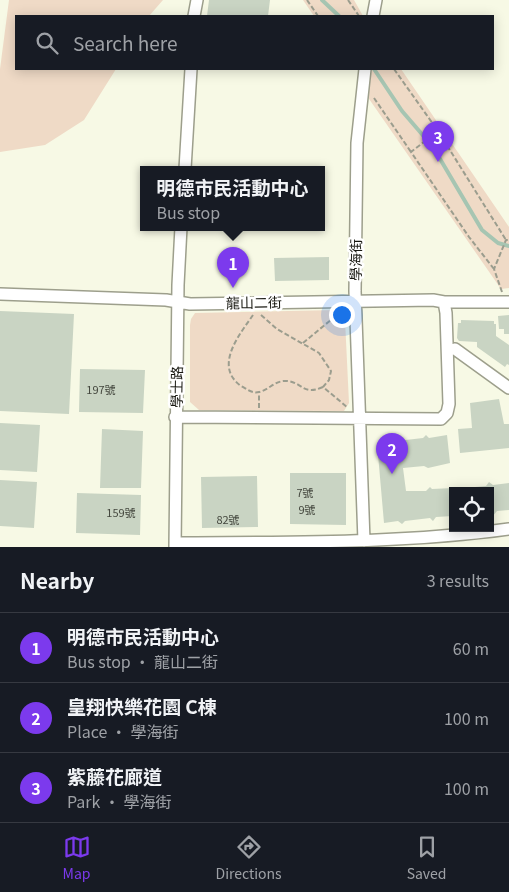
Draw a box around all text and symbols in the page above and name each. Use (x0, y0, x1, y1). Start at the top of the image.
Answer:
search box (15, 15, 494, 70)
icon: search (33, 29, 61, 57)
text: Search here (73, 29, 177, 56)
pin: 3 (422, 121, 454, 162)
popup (140, 166, 325, 231)
text: 明德市民活動中心 (156, 173, 309, 200)
text: Bus stop (156, 200, 220, 224)
street label: 學海街 (345, 239, 365, 281)
pin: 1 (217, 247, 249, 288)
street label: 龍山二街 (226, 292, 282, 312)
your location (329, 302, 355, 328)
street label: 學士路 (166, 366, 186, 408)
house number: 197號 (86, 381, 116, 397)
pin: 2 (376, 433, 408, 474)
house number: 7號 (296, 484, 314, 500)
map controls (449, 487, 494, 532)
button: locate (449, 487, 494, 532)
house number: 9號 (298, 501, 316, 517)
house number: 159號 (106, 504, 136, 520)
house number: 82號 (216, 511, 240, 527)
text: Nearby (20, 565, 94, 595)
text: 3 results (427, 568, 489, 592)
text: 明德市民活動中心 (67, 622, 219, 649)
text: 1 (31, 636, 41, 660)
text: 60 m (453, 636, 489, 660)
text: Bus stop · 龍山二街 (67, 649, 218, 673)
text: 皇翔快樂花園 C棟 (67, 692, 217, 719)
text: 2 (31, 706, 41, 730)
text: 100 m (444, 706, 489, 730)
text: Place · 學海街 (67, 719, 178, 743)
text: 紫藤花廊道 (67, 762, 162, 789)
text: 3 (31, 776, 41, 800)
text: 100 m (444, 776, 489, 800)
text: Park · 學海街 (67, 789, 172, 813)
tab: Map (63, 833, 91, 883)
tab: Directions (216, 833, 282, 883)
tab: Saved (407, 833, 446, 883)

